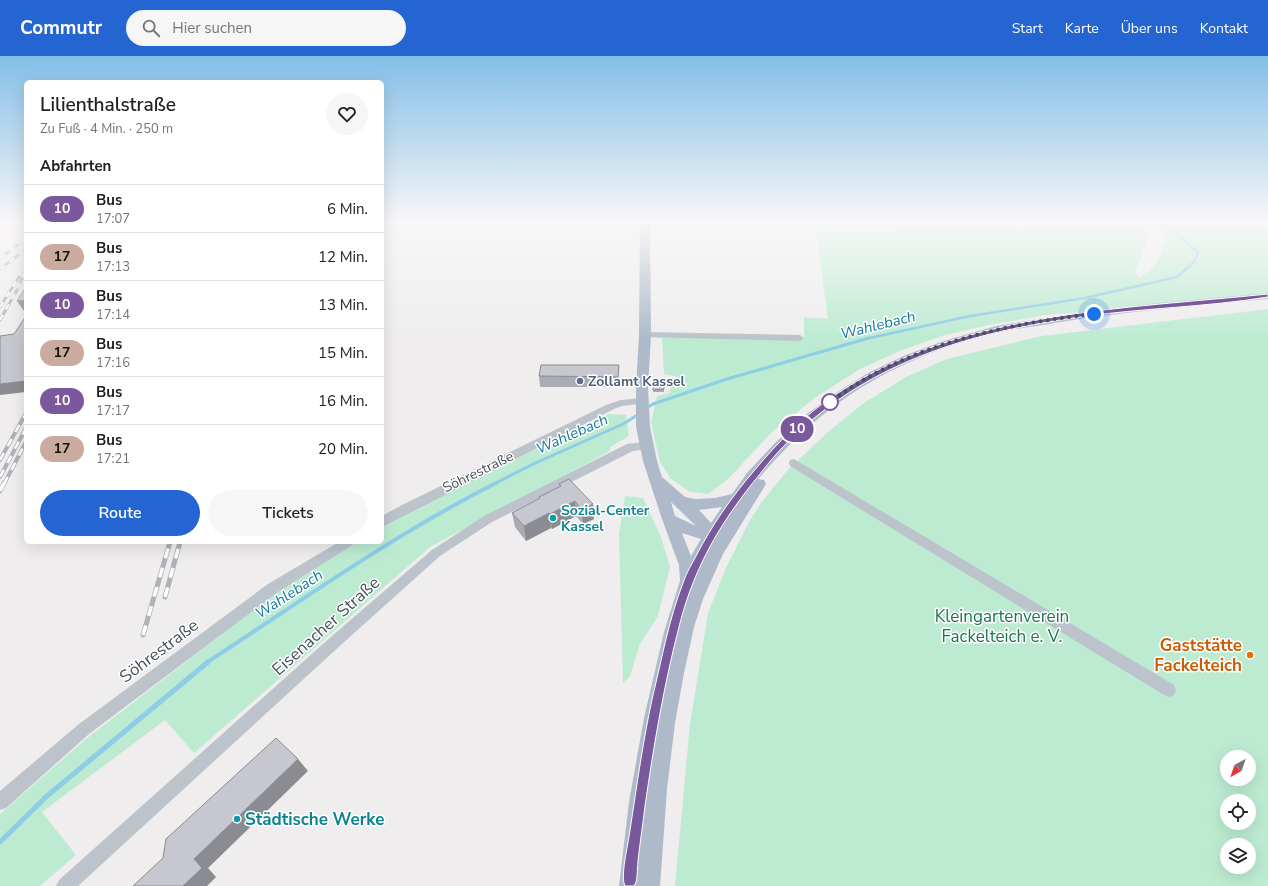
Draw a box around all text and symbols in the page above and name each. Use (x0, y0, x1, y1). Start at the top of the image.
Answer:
search box (126, 10, 406, 46)
text: Commutr (20, 15, 102, 41)
icon: search (140, 17, 162, 39)
text: Hier suchen (172, 18, 252, 38)
text: Start (1012, 19, 1043, 38)
text: Karte (1065, 19, 1099, 38)
text: Über uns (1121, 19, 1178, 38)
text: Kontakt (1200, 19, 1248, 38)
text: Lilienthalstraße (40, 92, 176, 118)
button: heart (326, 93, 368, 135)
text: Zu Fuß · 4 Min. · 250 m (40, 120, 173, 138)
text: Abfahrten (40, 156, 111, 176)
text: Bus (96, 190, 122, 210)
text: 10 (54, 199, 70, 218)
text: 6 Min. (327, 199, 368, 219)
text: 17:07 (96, 210, 130, 228)
text: Bus (96, 238, 122, 258)
text: 17 (54, 247, 70, 266)
text: 12 Min. (318, 247, 368, 267)
text: 17:13 (96, 258, 130, 276)
text: Bus (96, 286, 122, 306)
text: 10 (54, 295, 70, 314)
text: 13 Min. (318, 295, 368, 315)
your location (1084, 304, 1104, 324)
text: 17:14 (96, 306, 130, 324)
water label: Wahlebach (838, 306, 918, 344)
text: Bus (96, 334, 122, 354)
text: 17 (54, 343, 70, 362)
text: 15 Min. (318, 343, 368, 363)
text: 17:16 (96, 354, 130, 372)
place label: Zollamt Kassel (588, 372, 686, 391)
marker: Zollamt Kassel (575, 376, 585, 386)
text: Bus (96, 382, 122, 402)
text: 10 (54, 391, 70, 410)
text: 16 Min. (318, 391, 368, 411)
unlabelled marker (821, 393, 839, 411)
text: 17:17 (96, 402, 130, 420)
water label: Wahlebach (533, 409, 611, 459)
line badge: 10 (779, 416, 815, 442)
text: 10 (789, 419, 805, 438)
text: Bus (96, 430, 122, 450)
text: 17 (54, 439, 70, 458)
text: 20 Min. (318, 439, 368, 459)
street label: Söhrestraße (439, 447, 517, 497)
text: 17:21 (96, 450, 130, 468)
button: Route (40, 490, 200, 536)
button: Tickets (208, 490, 368, 536)
place label: Sozial-Center Kassel (561, 501, 650, 536)
marker: Sozial-Center Kassel (548, 513, 558, 523)
water label: Wahlebach (251, 565, 327, 623)
street label: Eisenacher Straße (267, 571, 385, 681)
park label: Kleingartenverein Fackelteich e. V. (935, 605, 1069, 648)
street label: Söhrestraße (115, 614, 203, 688)
place label: Gaststätte Fackelteich (1154, 634, 1242, 677)
marker: Gaststätte Fackelteich (1245, 650, 1255, 660)
north arrow (1220, 750, 1256, 786)
map controls (1220, 750, 1256, 874)
button: locate (1220, 794, 1256, 830)
place label: Städtische Werke (245, 808, 385, 831)
marker: Städtische Werke (232, 814, 242, 824)
button: layers (1220, 838, 1256, 874)

